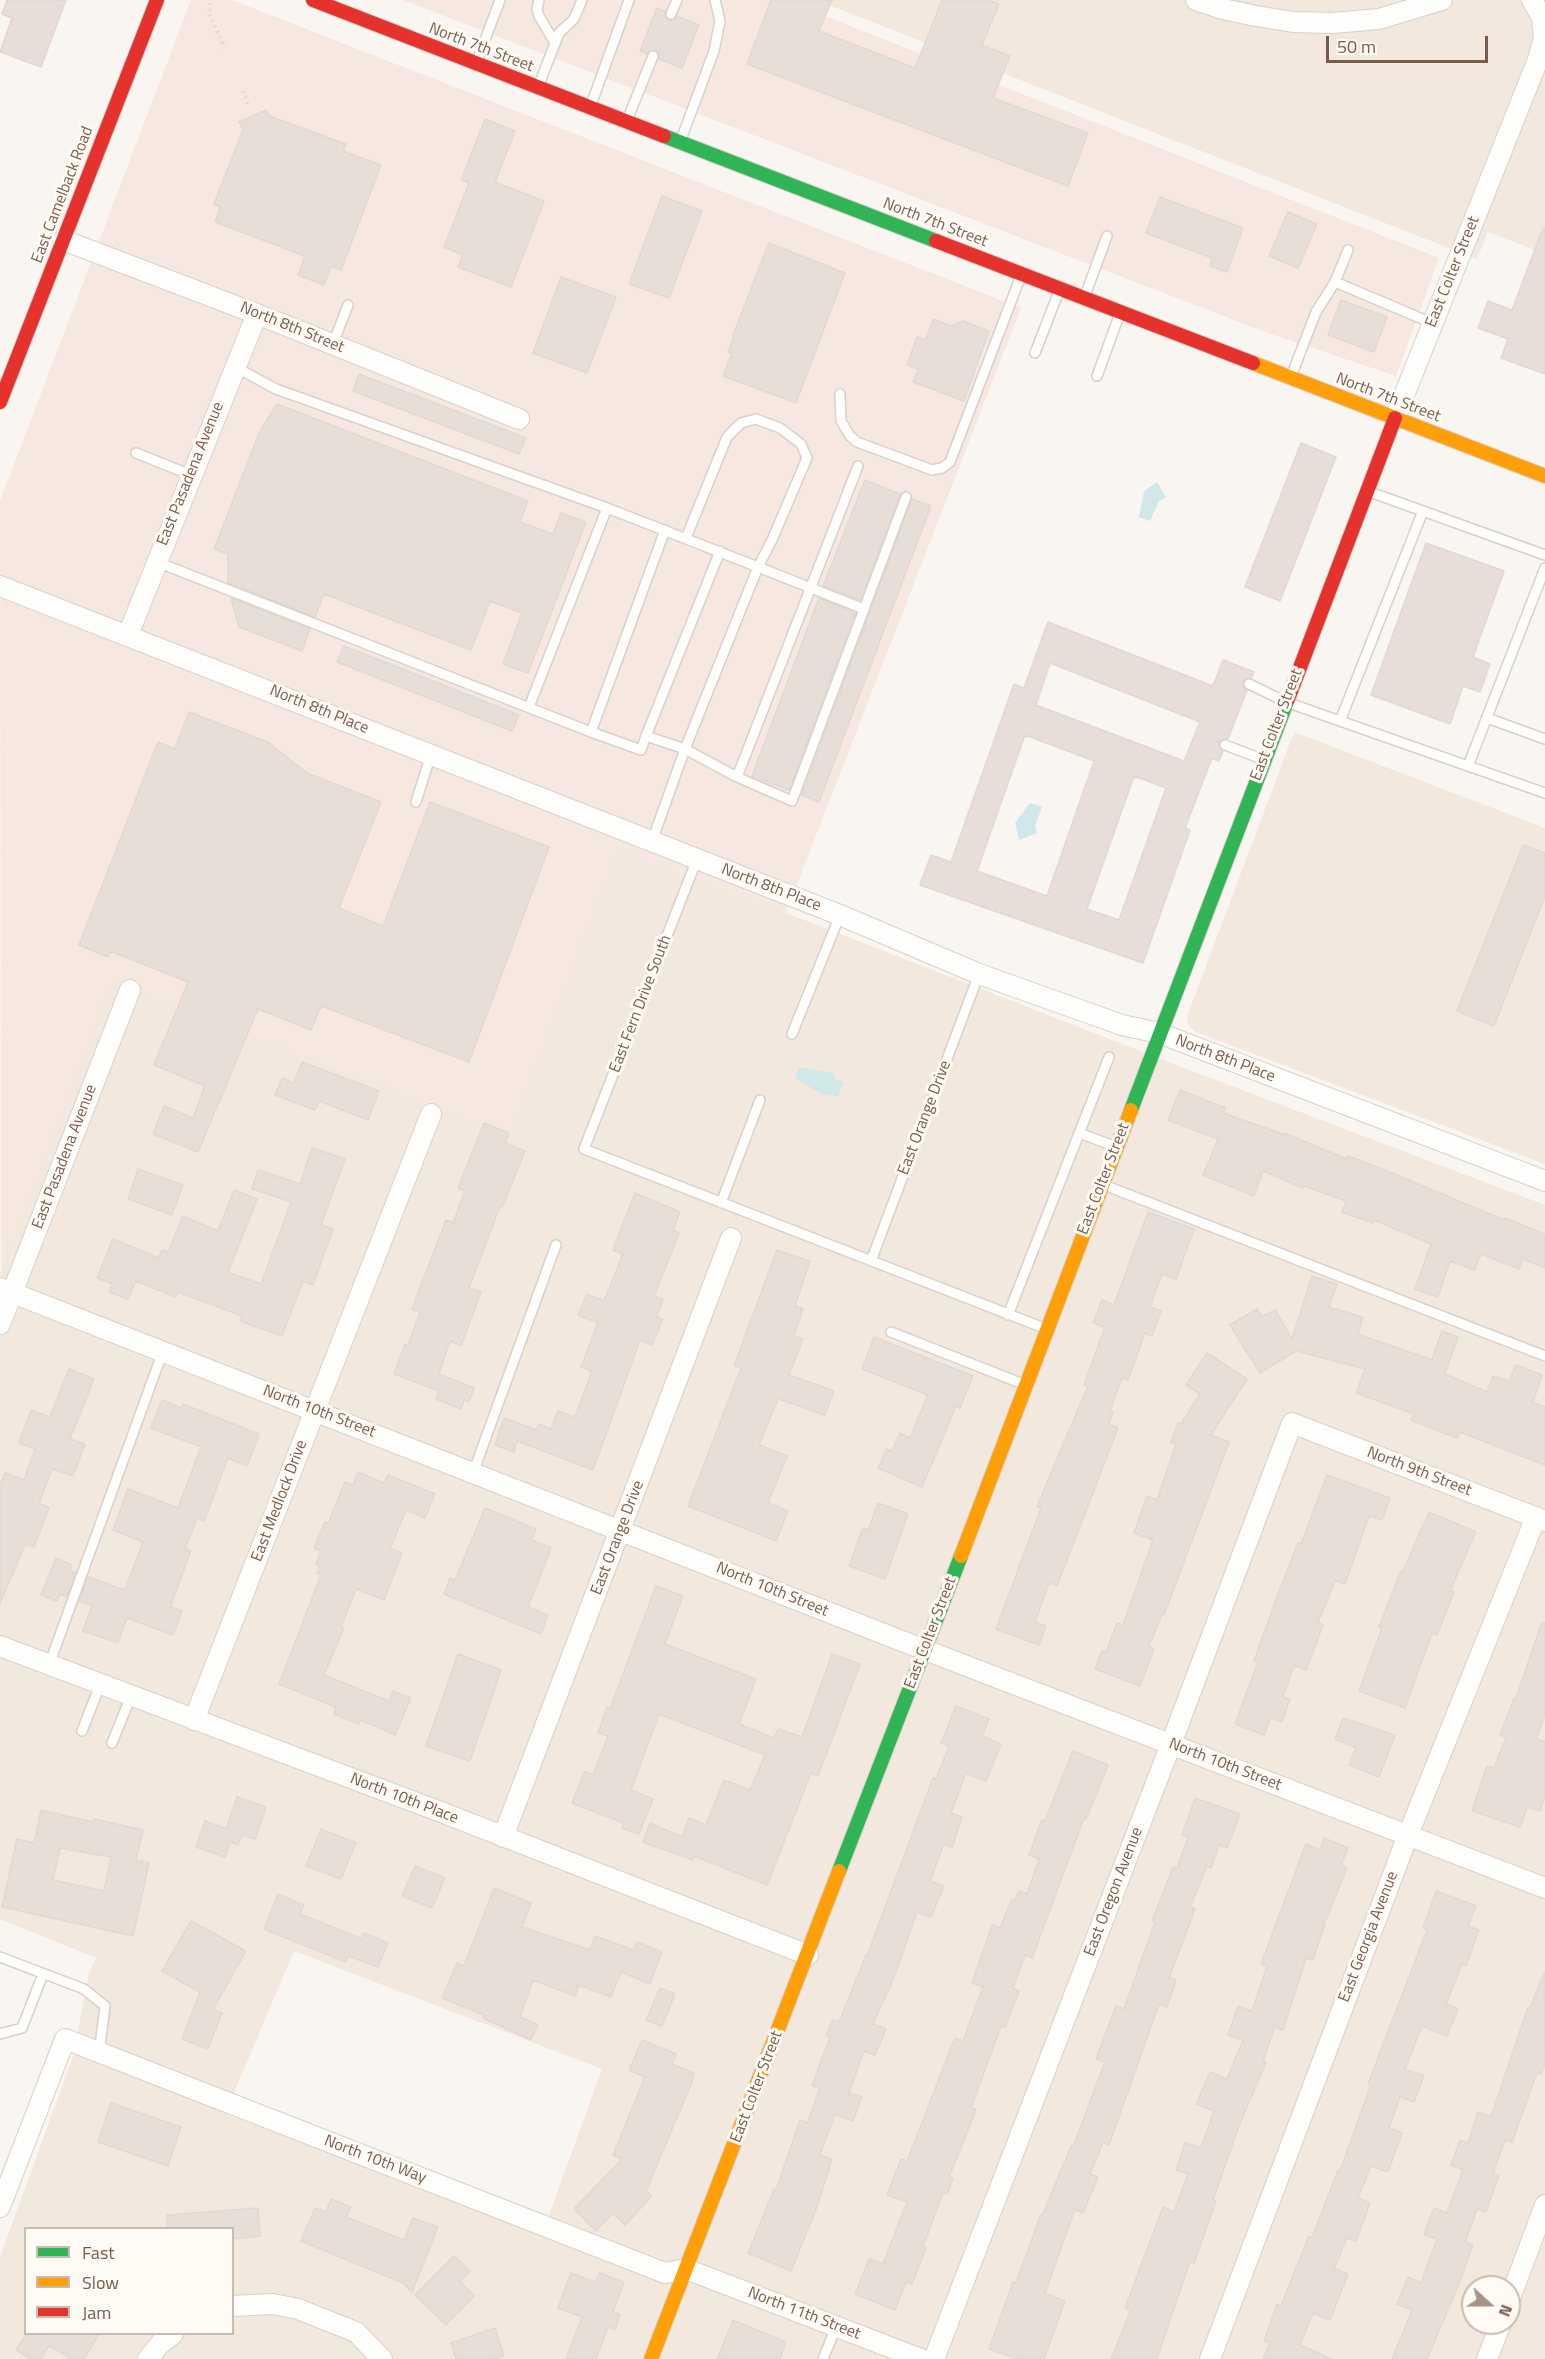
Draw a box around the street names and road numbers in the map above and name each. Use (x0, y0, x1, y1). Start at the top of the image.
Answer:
street label: North 7th Street (426, 19, 536, 77)
street label: East Camelback Road (28, 124, 98, 266)
street label: North 7th Street (880, 194, 990, 252)
street label: East Colter Street (1422, 214, 1484, 330)
street label: North 8th Street (237, 298, 347, 358)
street label: North 7th Street (1333, 369, 1443, 427)
street label: East Pasadena Avenue (153, 399, 229, 549)
street label: East Colter Street (1247, 666, 1307, 784)
street label: North 8th Place (267, 681, 371, 739)
street label: North 8th Place (718, 860, 824, 916)
street label: East Fern Drive South (606, 933, 676, 1075)
street label: North 8th Place (1172, 1031, 1278, 1087)
street label: East Orange Drive (894, 1058, 956, 1178)
street label: East Pasadena Avenue (29, 1082, 101, 1232)
street label: East Colter Street (1074, 1120, 1134, 1238)
street label: North 10th Street (260, 1382, 378, 1442)
street label: East Medlock Drive (248, 1438, 312, 1564)
street label: North 9th Street (1364, 1443, 1474, 1501)
street label: East Orange Drive (587, 1478, 649, 1598)
street label: North 10th Street (713, 1559, 831, 1621)
street label: East Colter Street (901, 1574, 961, 1692)
street label: North 10th Street (1166, 1735, 1284, 1795)
street label: North 10th Place (347, 1770, 461, 1828)
street label: East Oregon Avenue (1081, 1825, 1147, 1959)
street label: East Georgia Avenue (1335, 1869, 1403, 2005)
street label: East Colter Street (727, 2028, 787, 2146)
street label: North 10th Way (321, 2132, 429, 2188)
street label: North 11th Street (745, 2284, 863, 2344)

